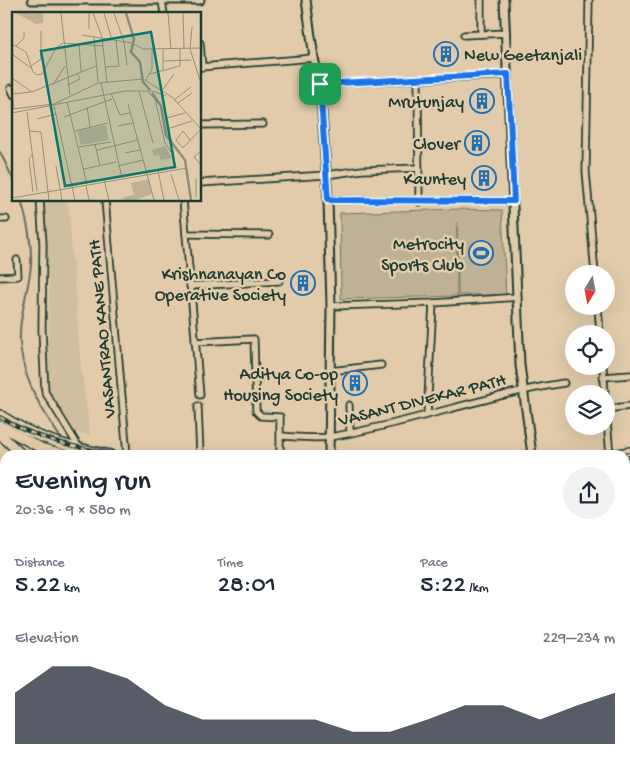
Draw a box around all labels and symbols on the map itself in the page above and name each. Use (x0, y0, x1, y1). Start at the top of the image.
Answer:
inset map (12, 12, 201, 201)
building icon: New Geetanjali (433, 41, 459, 67)
place label: New Geetanjali (464, 46, 582, 67)
pin (299, 63, 341, 105)
building icon: Mrutunjay (469, 88, 495, 114)
place label: Mrutunjay (388, 93, 464, 114)
building icon: Clover (464, 130, 490, 156)
place label: Clover (413, 135, 462, 156)
building icon: Kauntey (471, 165, 497, 191)
place label: Kauntey (404, 170, 466, 191)
place label: Metrocity Sports Club (381, 235, 464, 277)
street label: VASANTRAO KANE PATH (85, 238, 122, 420)
sports icon: Metrocity Sports Club (468, 240, 494, 266)
place label: Krishnanayan Co Operative Society (155, 265, 286, 307)
north arrow (565, 265, 615, 315)
building icon: Krishnanayan Co Operative Society (290, 270, 316, 296)
place label: Aditya Co-op Housing Society (223, 365, 338, 407)
street label: VASANT DIVEKAR PATH (336, 370, 509, 433)
building icon: Aditya Co-op Housing Society (342, 370, 368, 396)

